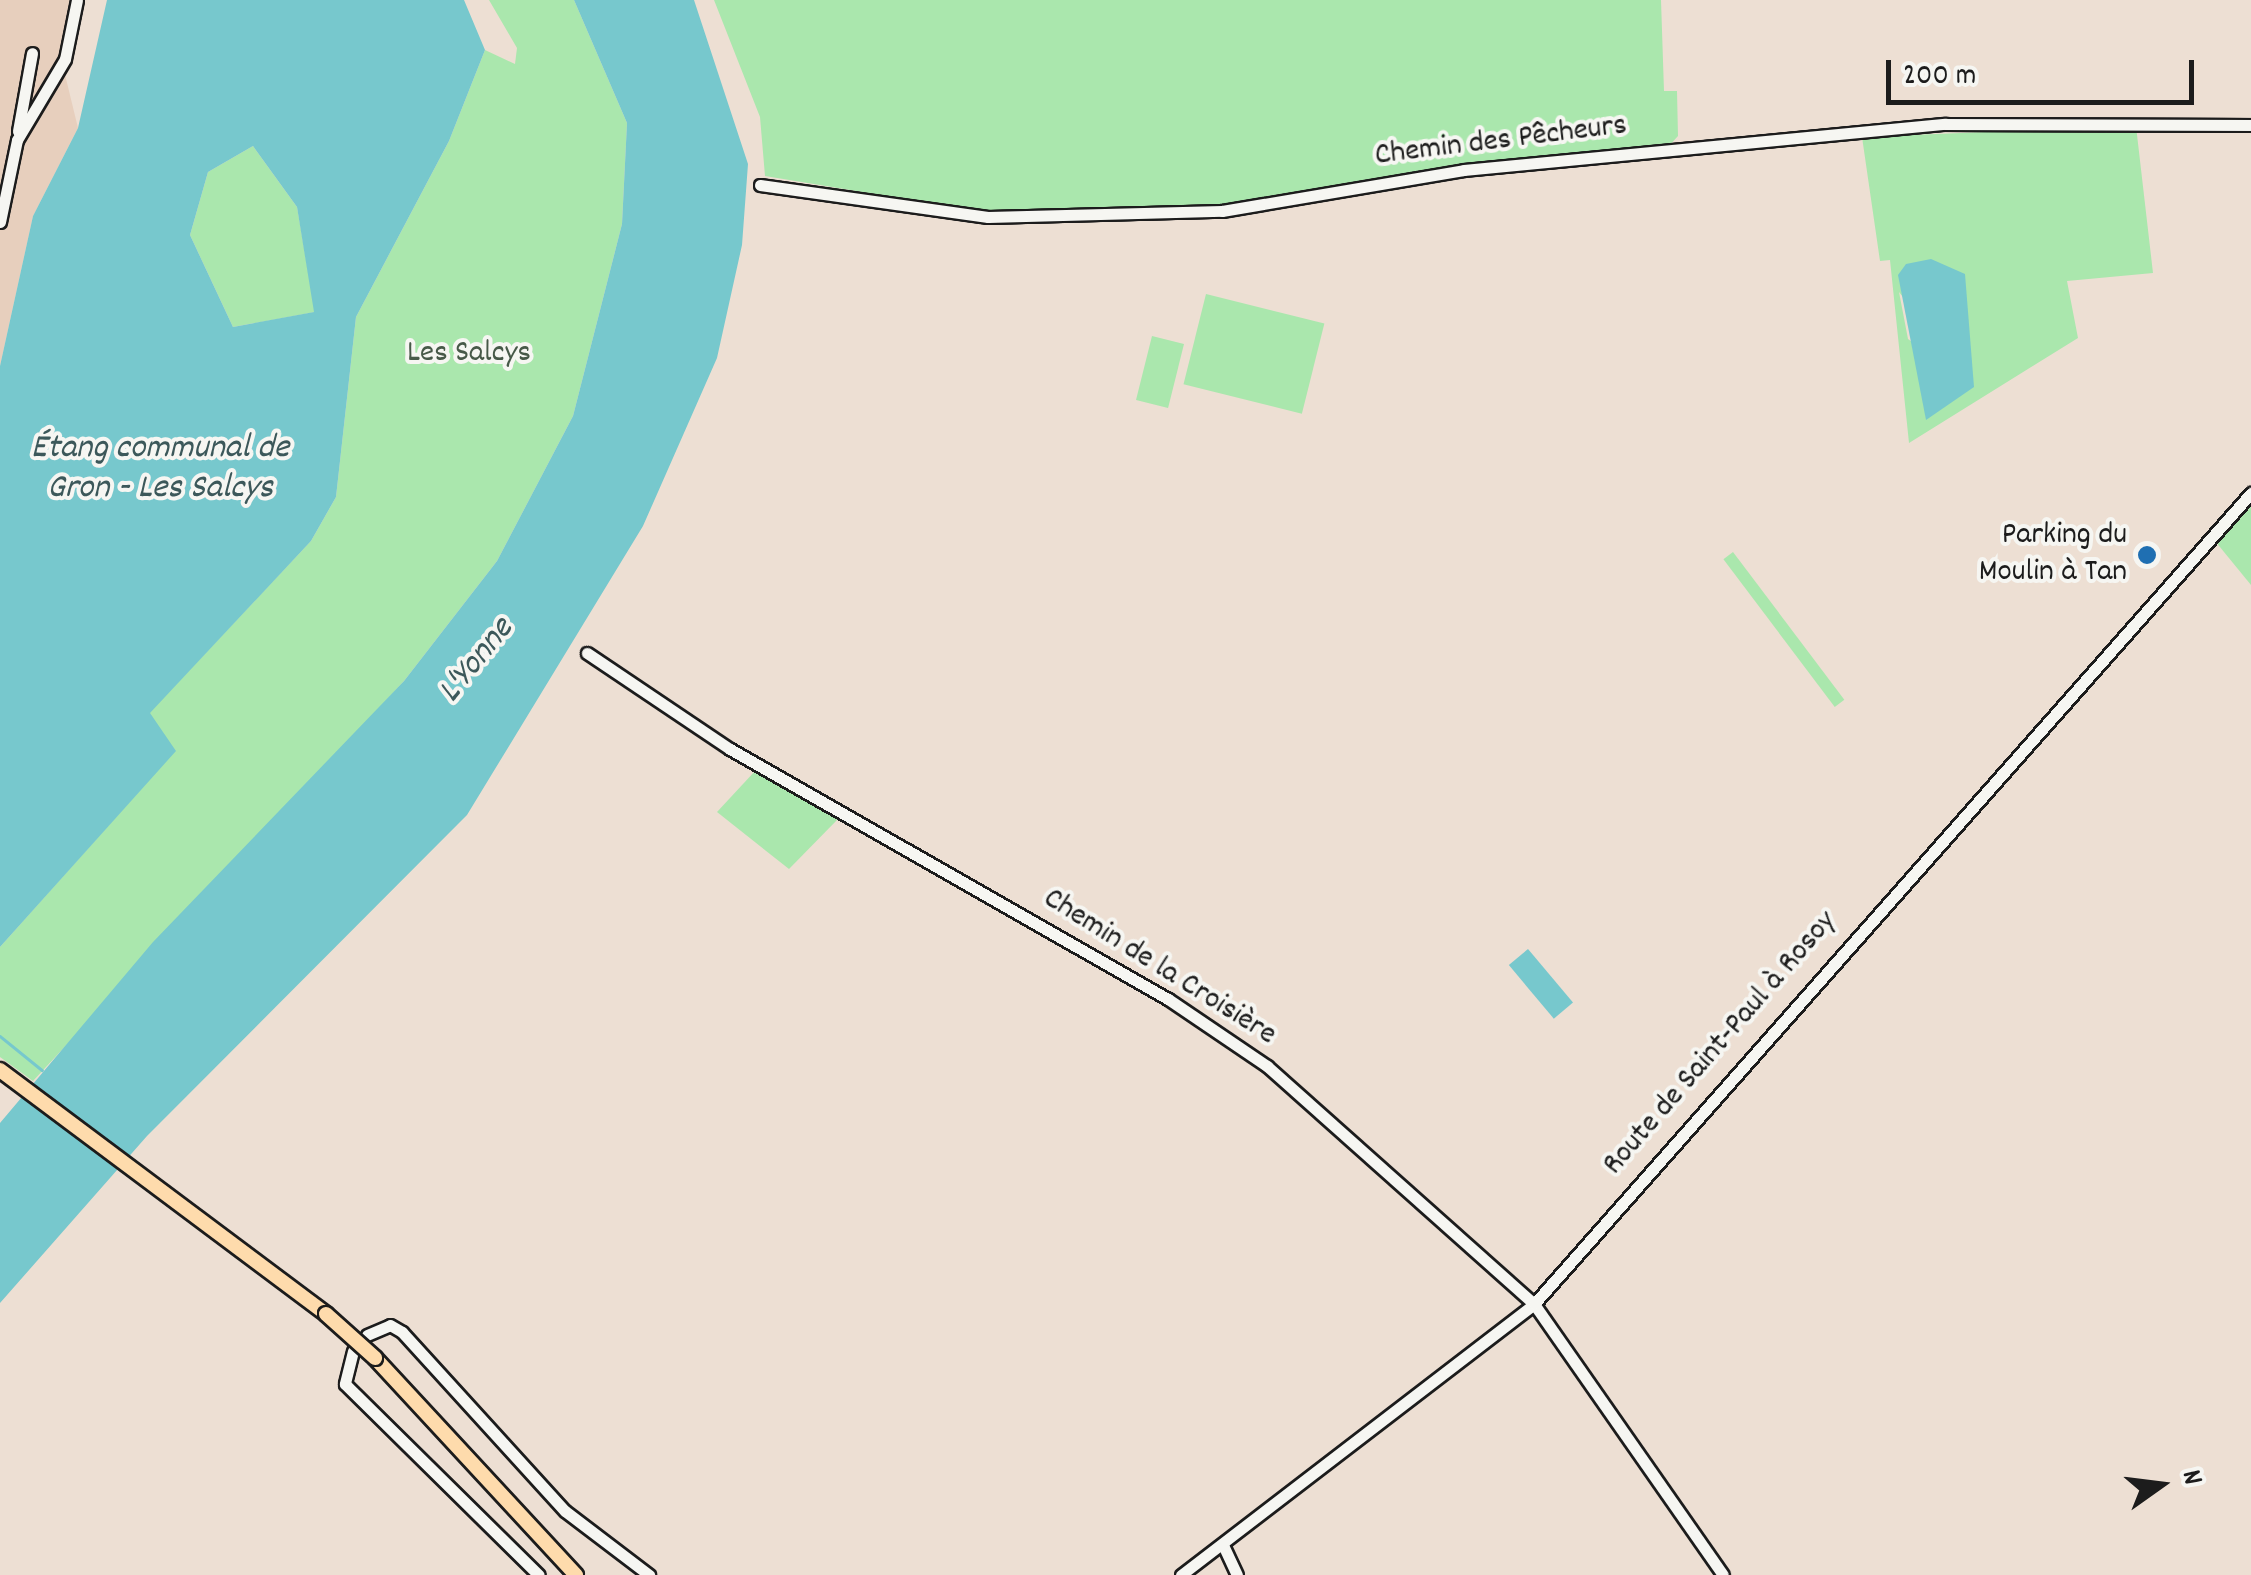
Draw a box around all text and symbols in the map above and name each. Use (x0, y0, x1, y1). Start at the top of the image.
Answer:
scale bar (1891, 40, 2198, 102)
text: 200 m (1903, 56, 1976, 99)
street label: Chemin des Pêcheurs (1373, 107, 1629, 177)
park label: Les Salcys (407, 335, 531, 373)
water label: Étang communal de Gron - Les Salcys (31, 428, 289, 510)
place label: Parking du Moulin à Tan (1979, 518, 2127, 593)
marker: Parking du Moulin à Tan (2136, 544, 2158, 566)
water label: L'Yonne (430, 610, 524, 712)
street label: Chemin de la Croisière (1035, 881, 1283, 1055)
street label: Route de Saint-Paul à Rosoy (1596, 904, 1846, 1184)
north arrow (2111, 1435, 2211, 1535)
text: N (2169, 1466, 2211, 1489)

